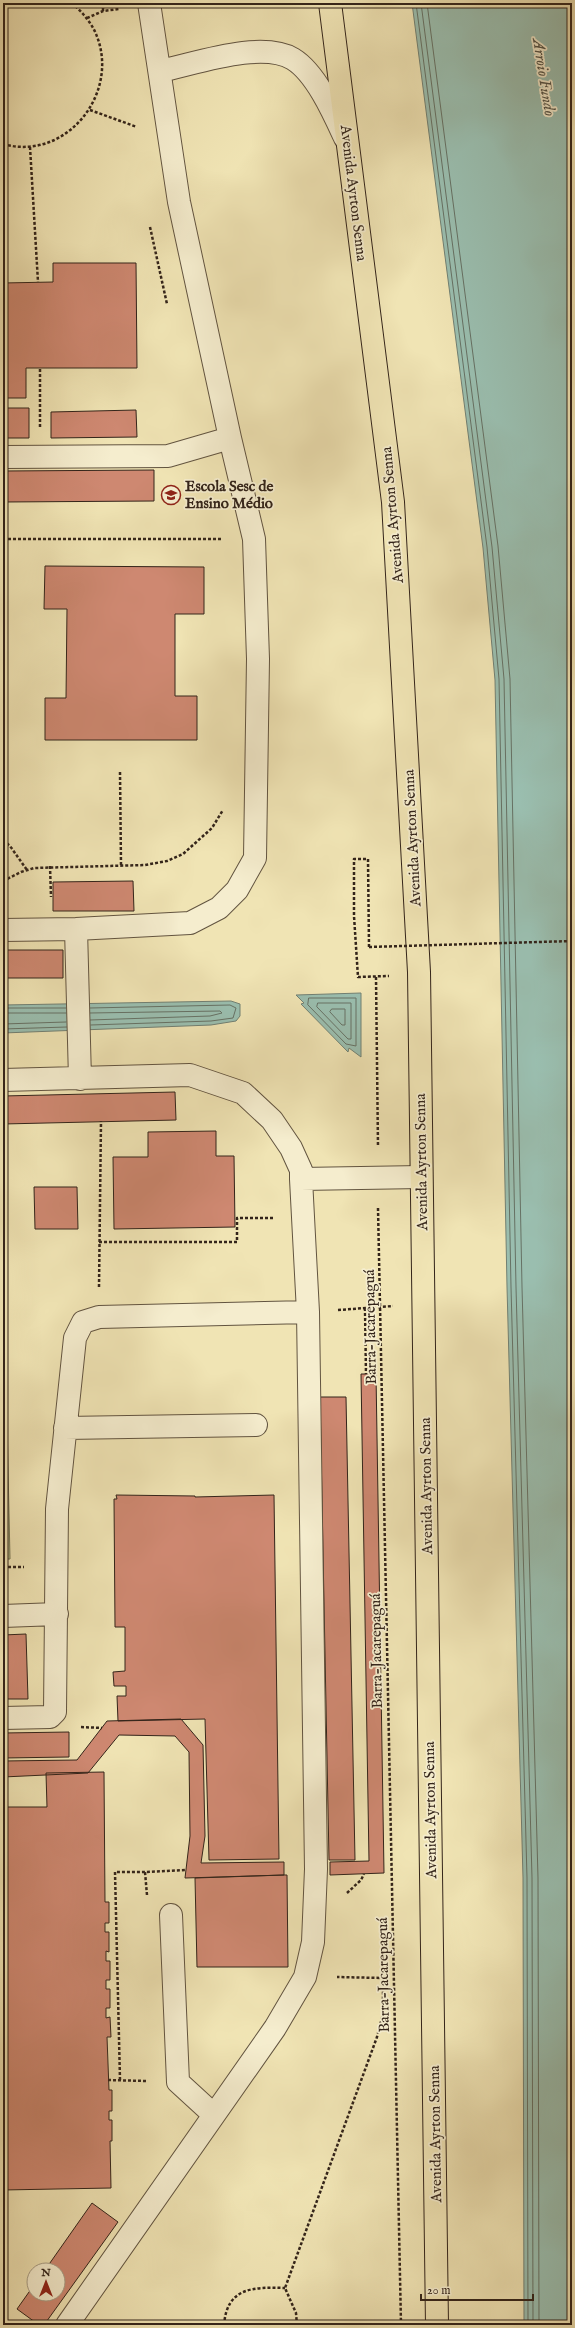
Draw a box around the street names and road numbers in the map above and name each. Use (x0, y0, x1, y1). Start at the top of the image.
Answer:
street label: Avenida Ayrton Senna (336, 123, 371, 263)
street label: Avenida Ayrton Senna (377, 445, 408, 585)
street label: Avenida Ayrton Senna (399, 769, 426, 908)
street label: Avenida Ayrton Senna (411, 1093, 432, 1232)
street label: Barra-Jacarepaguá (360, 1269, 381, 1385)
street label: Avenida Ayrton Senna (416, 1417, 437, 1556)
street label: Barra-Jacarepaguá (366, 1593, 387, 1709)
street label: Avenida Ayrton Senna (420, 1741, 441, 1880)
street label: Barra-Jacarepaguá (373, 1917, 394, 2033)
street label: Avenida Ayrton Senna (425, 2065, 446, 2204)

